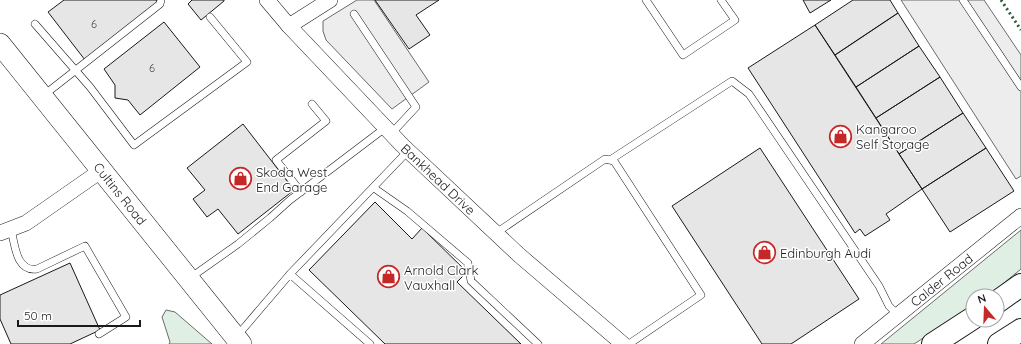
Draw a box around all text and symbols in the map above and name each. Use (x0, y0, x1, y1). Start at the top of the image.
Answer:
house number: 6 (91, 17, 97, 31)
house number: 6 (149, 61, 155, 75)
place label: Kangaroo Self Storage (856, 121, 929, 152)
shop icon: Kangaroo Self Storage (827, 123, 853, 149)
street label: Bankhead Drive (398, 140, 479, 218)
street label: Cultins Road (90, 159, 150, 228)
place label: Skoda West End Garage (256, 164, 327, 195)
shop icon: Skoda West End Garage (228, 166, 254, 192)
shop icon: Edinburgh Audi (752, 240, 778, 266)
place label: Edinburgh Audi (780, 245, 871, 261)
street label: Calder Road (907, 250, 976, 310)
place label: Arnold Clark Vauxhall (404, 262, 478, 293)
shop icon: Arnold Clark Vauxhall (376, 264, 402, 290)
north arrow (965, 288, 1005, 328)
text: N (976, 291, 988, 306)
scale bar (18, 302, 140, 328)
text: 50 m (24, 308, 52, 323)

